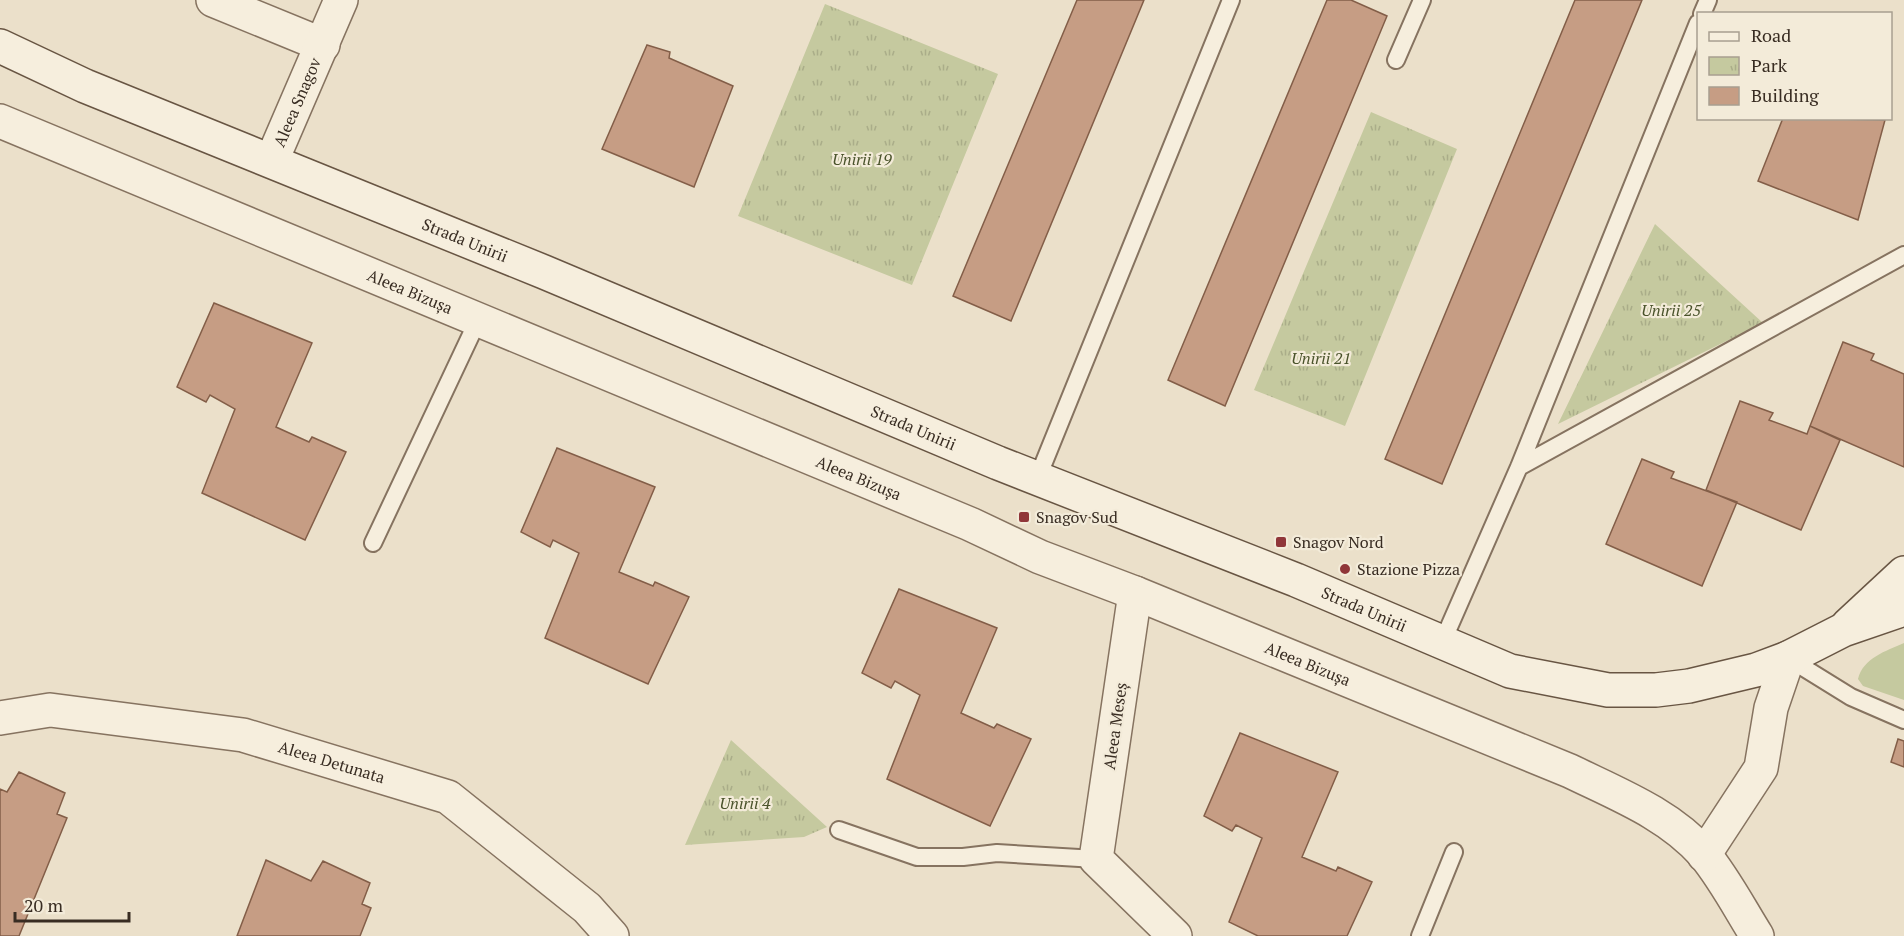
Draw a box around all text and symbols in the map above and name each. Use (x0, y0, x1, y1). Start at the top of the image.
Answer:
legend (1697, 12, 1892, 120)
text: Road (1751, 23, 1791, 47)
street label: Aleea Snagov (268, 53, 326, 150)
text: Park (1751, 53, 1788, 77)
text: Building (1751, 83, 1819, 107)
park label: Unirii 19 (832, 148, 892, 170)
street label: Strada Unirii (419, 213, 511, 267)
street label: Aleea Bizușa (364, 264, 456, 319)
park label: Unirii 25 (1641, 299, 1702, 321)
park label: Unirii 21 (1291, 347, 1351, 369)
street label: Strada Unirii (867, 400, 960, 455)
street label: Aleea Bizușa (813, 450, 905, 505)
place label: Snagov Sud (1036, 506, 1118, 528)
marker: Snagov Sud (1017, 510, 1031, 524)
place label: Snagov Nord (1293, 531, 1384, 553)
marker: Snagov Nord (1274, 535, 1288, 549)
place label: Stazione Pizza (1357, 558, 1460, 580)
marker: Stazione Pizza (1338, 562, 1352, 576)
street label: Strada Unirii (1318, 581, 1410, 637)
street label: Aleea Bizușa (1262, 636, 1354, 691)
street label: Aleea Meseș (1098, 681, 1132, 771)
street label: Aleea Detunata (276, 735, 388, 788)
park label: Unirii 4 (719, 792, 771, 814)
scale bar (15, 885, 129, 923)
text: 20 m (24, 893, 64, 917)

